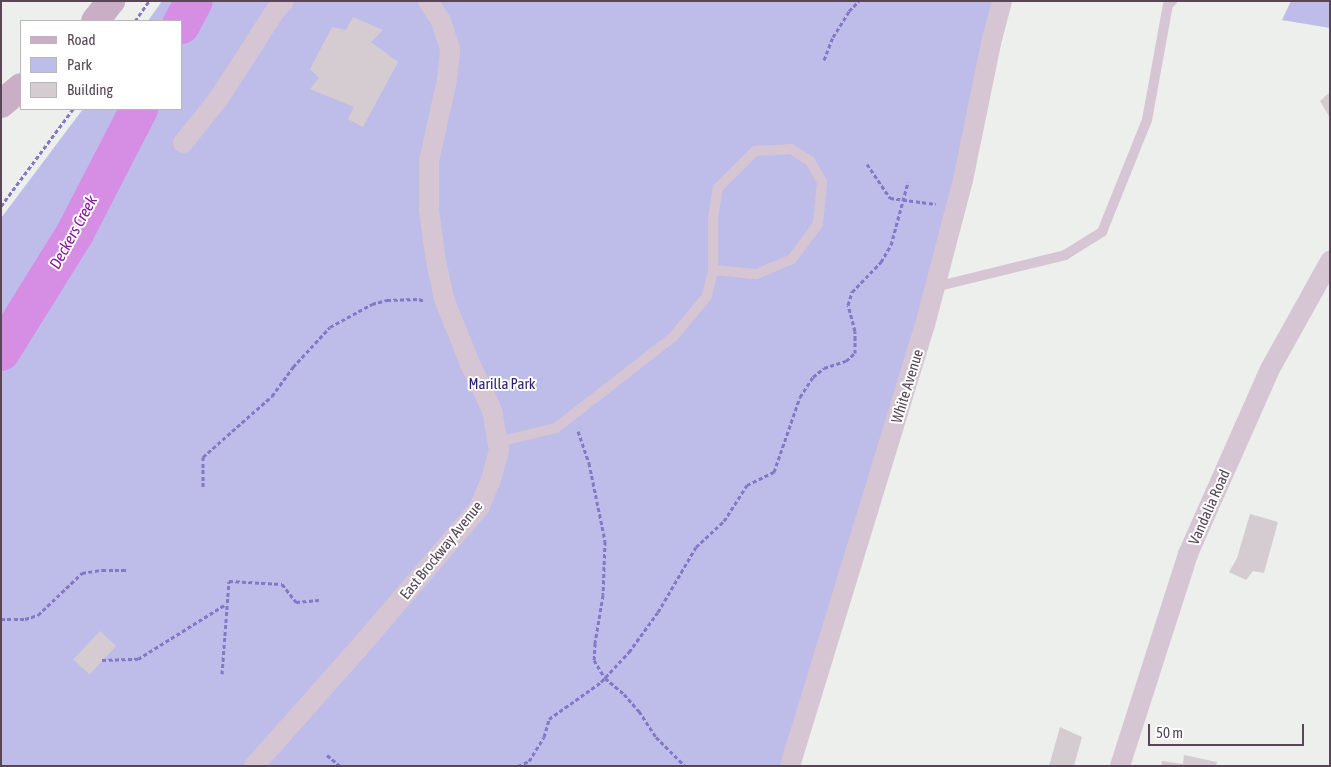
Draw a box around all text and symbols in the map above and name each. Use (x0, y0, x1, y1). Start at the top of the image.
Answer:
legend (20, 20, 182, 110)
text: Road (67, 31, 96, 48)
text: Park (67, 56, 92, 73)
text: Building (67, 81, 113, 98)
water label: Deckers Creek (45, 192, 101, 272)
street label: White Avenue (887, 347, 927, 425)
park label: Marilla Park (469, 375, 535, 393)
street label: Vandalia Road (1184, 467, 1234, 547)
street label: East Brockway Avenue (396, 497, 486, 603)
scale bar (1151, 714, 1307, 746)
text: 50 m (1156, 724, 1183, 741)

